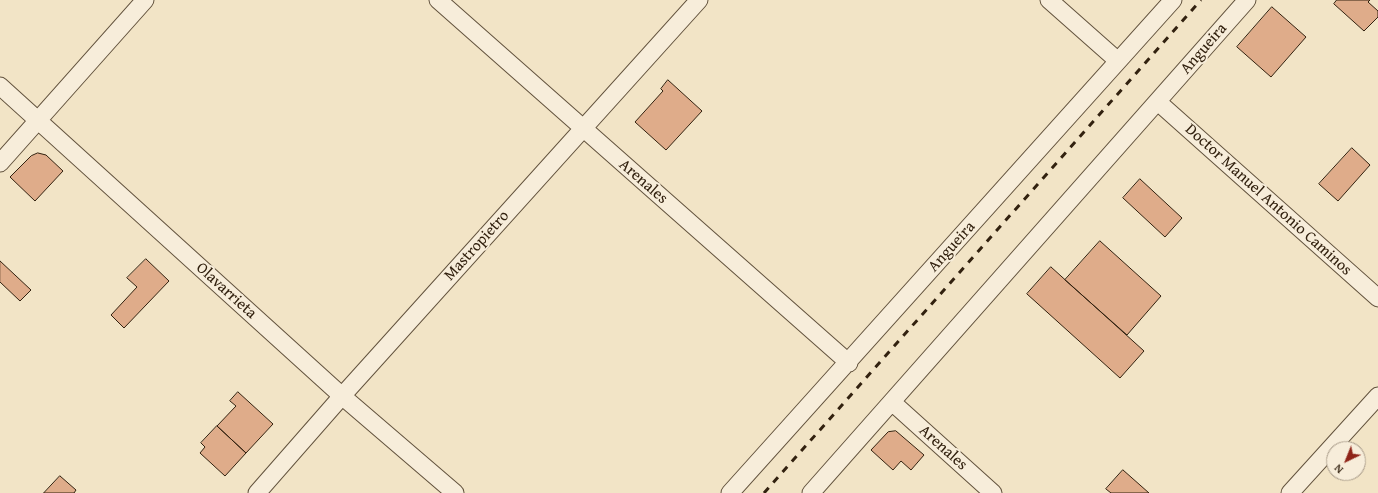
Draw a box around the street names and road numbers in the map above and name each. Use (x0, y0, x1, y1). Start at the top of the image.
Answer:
street label: Angueira (1177, 20, 1231, 78)
street label: Doctor Manuel Antonio Caminos (1181, 120, 1355, 280)
street label: Arenales (615, 156, 671, 208)
street label: Mastropietro (440, 207, 514, 285)
street label: Angueira (924, 218, 980, 276)
street label: Olavarrieta (192, 259, 260, 323)
street label: Arenales (915, 421, 971, 475)

